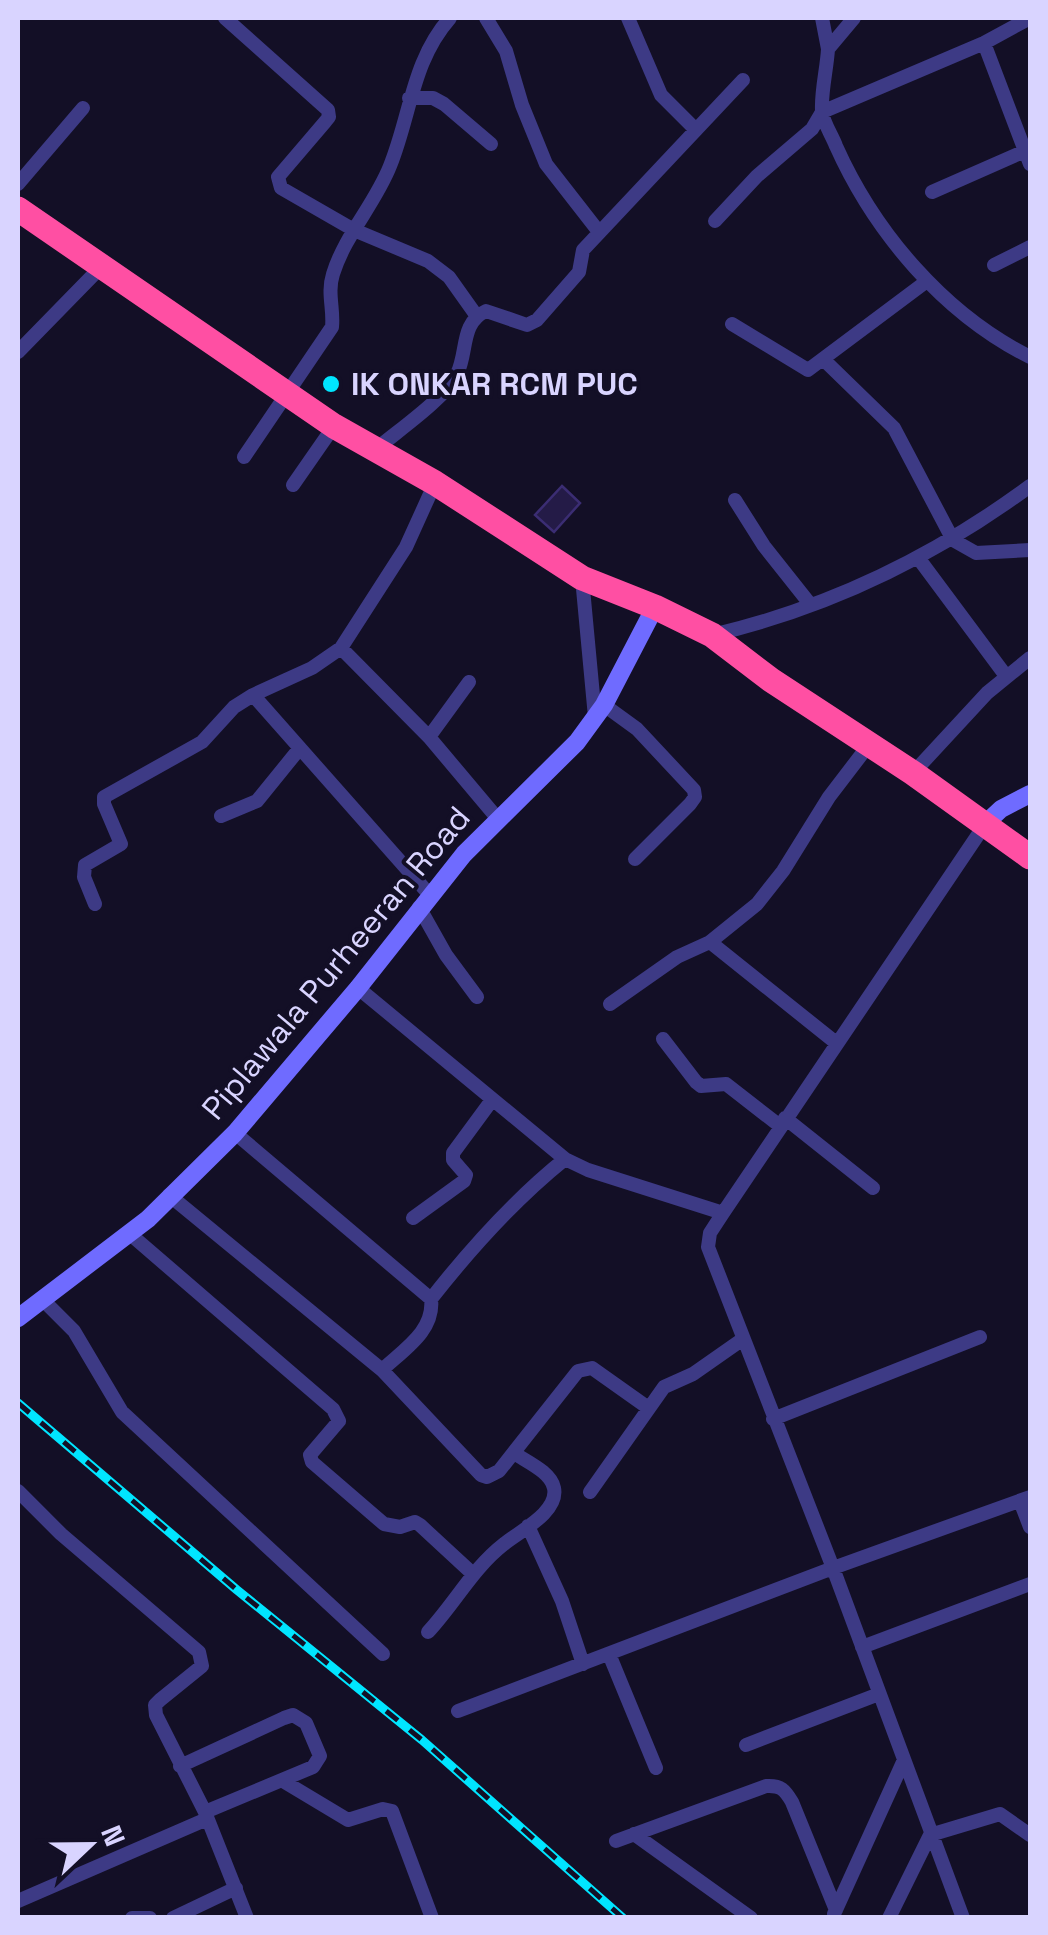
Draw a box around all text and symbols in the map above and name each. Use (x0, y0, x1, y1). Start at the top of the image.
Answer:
place label: IK ONKAR RCM PUC (351, 364, 638, 404)
marker: IK ONKAR RCM PUC (320, 373, 342, 395)
street label: Piplawala Purheeran Road (193, 798, 479, 1128)
north arrow (40, 1795, 140, 1895)
text: N (93, 1820, 133, 1851)

